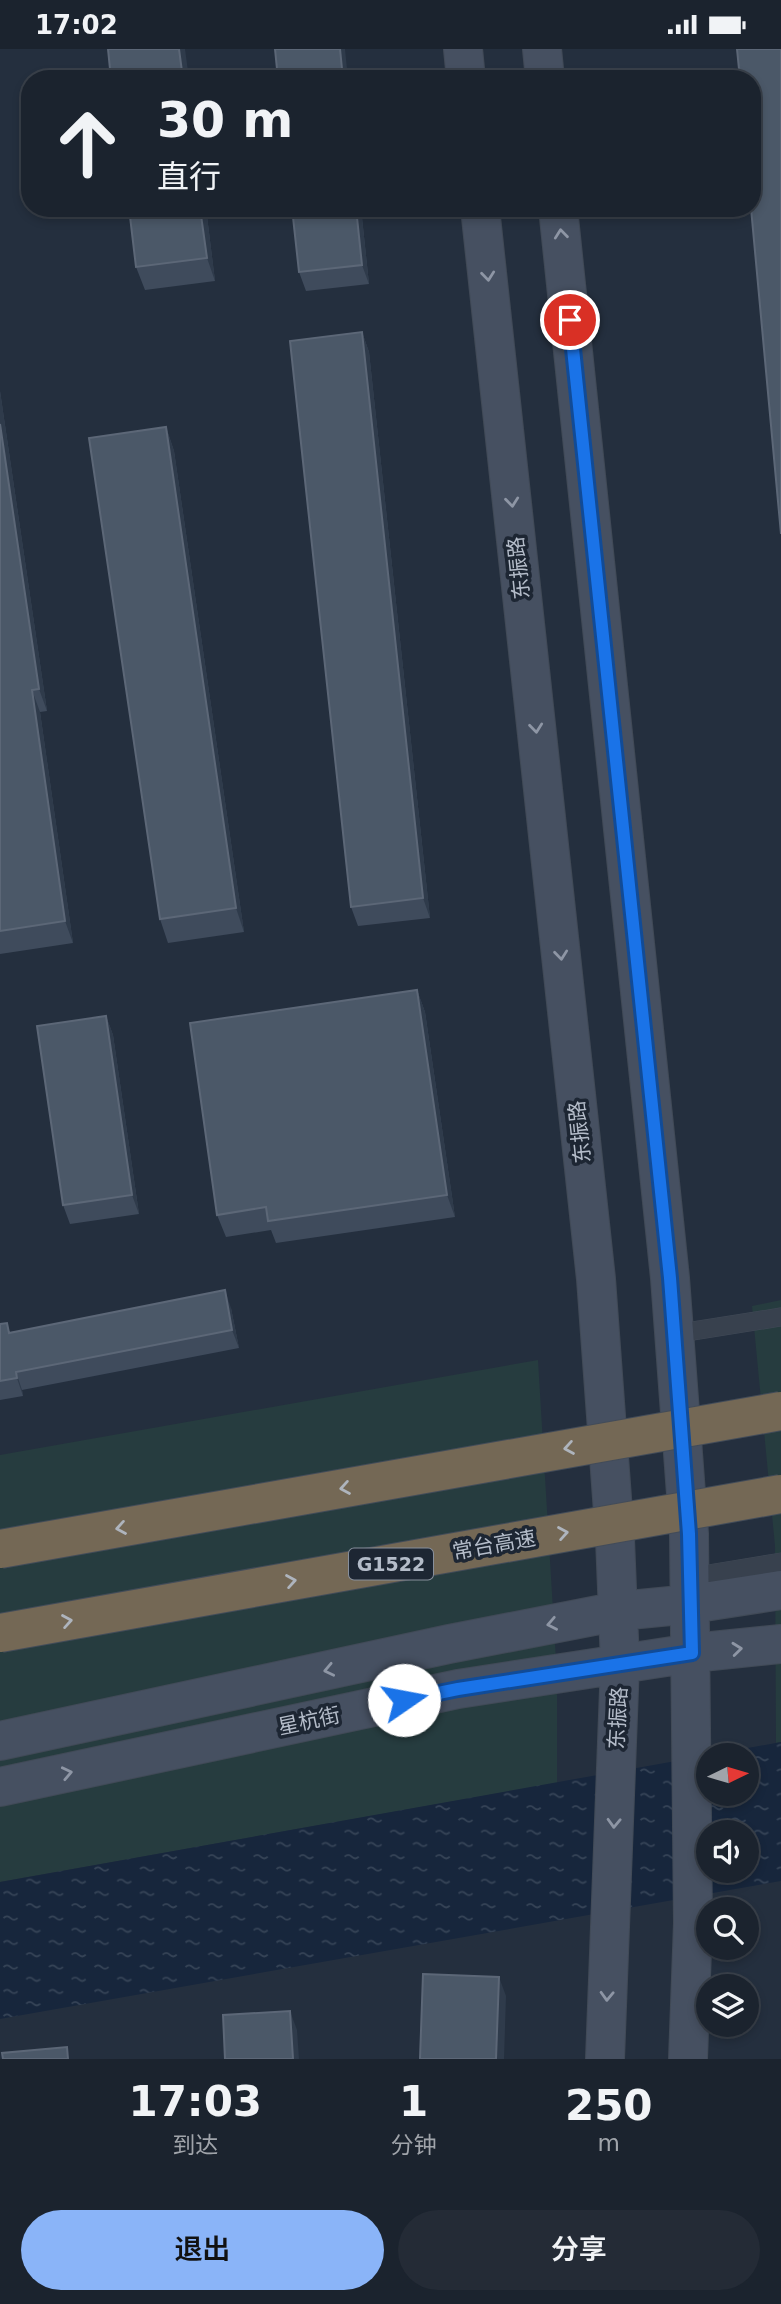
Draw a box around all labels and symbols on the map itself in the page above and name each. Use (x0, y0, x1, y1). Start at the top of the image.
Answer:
one-way arrow (554, 229, 569, 240)
one-way arrow (480, 270, 495, 282)
pin (540, 290, 600, 350)
one-way arrow (504, 497, 519, 508)
street label: 东振路 (504, 535, 534, 601)
one-way arrow (529, 723, 544, 734)
one-way arrow (553, 949, 568, 960)
street label: 东振路 (565, 1099, 595, 1165)
one-way arrow (563, 1440, 575, 1455)
one-way arrow (339, 1480, 351, 1495)
one-way arrow (115, 1519, 127, 1534)
street label: 常台高速 (451, 1526, 537, 1564)
one-way arrow (558, 1526, 569, 1541)
road number: G1522 (349, 1548, 433, 1579)
one-way arrow (285, 1574, 297, 1589)
one-way arrow (61, 1614, 73, 1629)
one-way arrow (546, 1616, 558, 1631)
one-way arrow (731, 1641, 743, 1656)
one-way arrow (323, 1662, 335, 1677)
position arrow (367, 1663, 441, 1737)
street label: 东振路 (604, 1686, 632, 1750)
street label: 星杭街 (276, 1703, 342, 1739)
north arrow (696, 1743, 760, 1806)
one-way arrow (61, 1766, 73, 1781)
one-way arrow (606, 1818, 621, 1829)
one-way arrow (600, 1990, 615, 2001)

